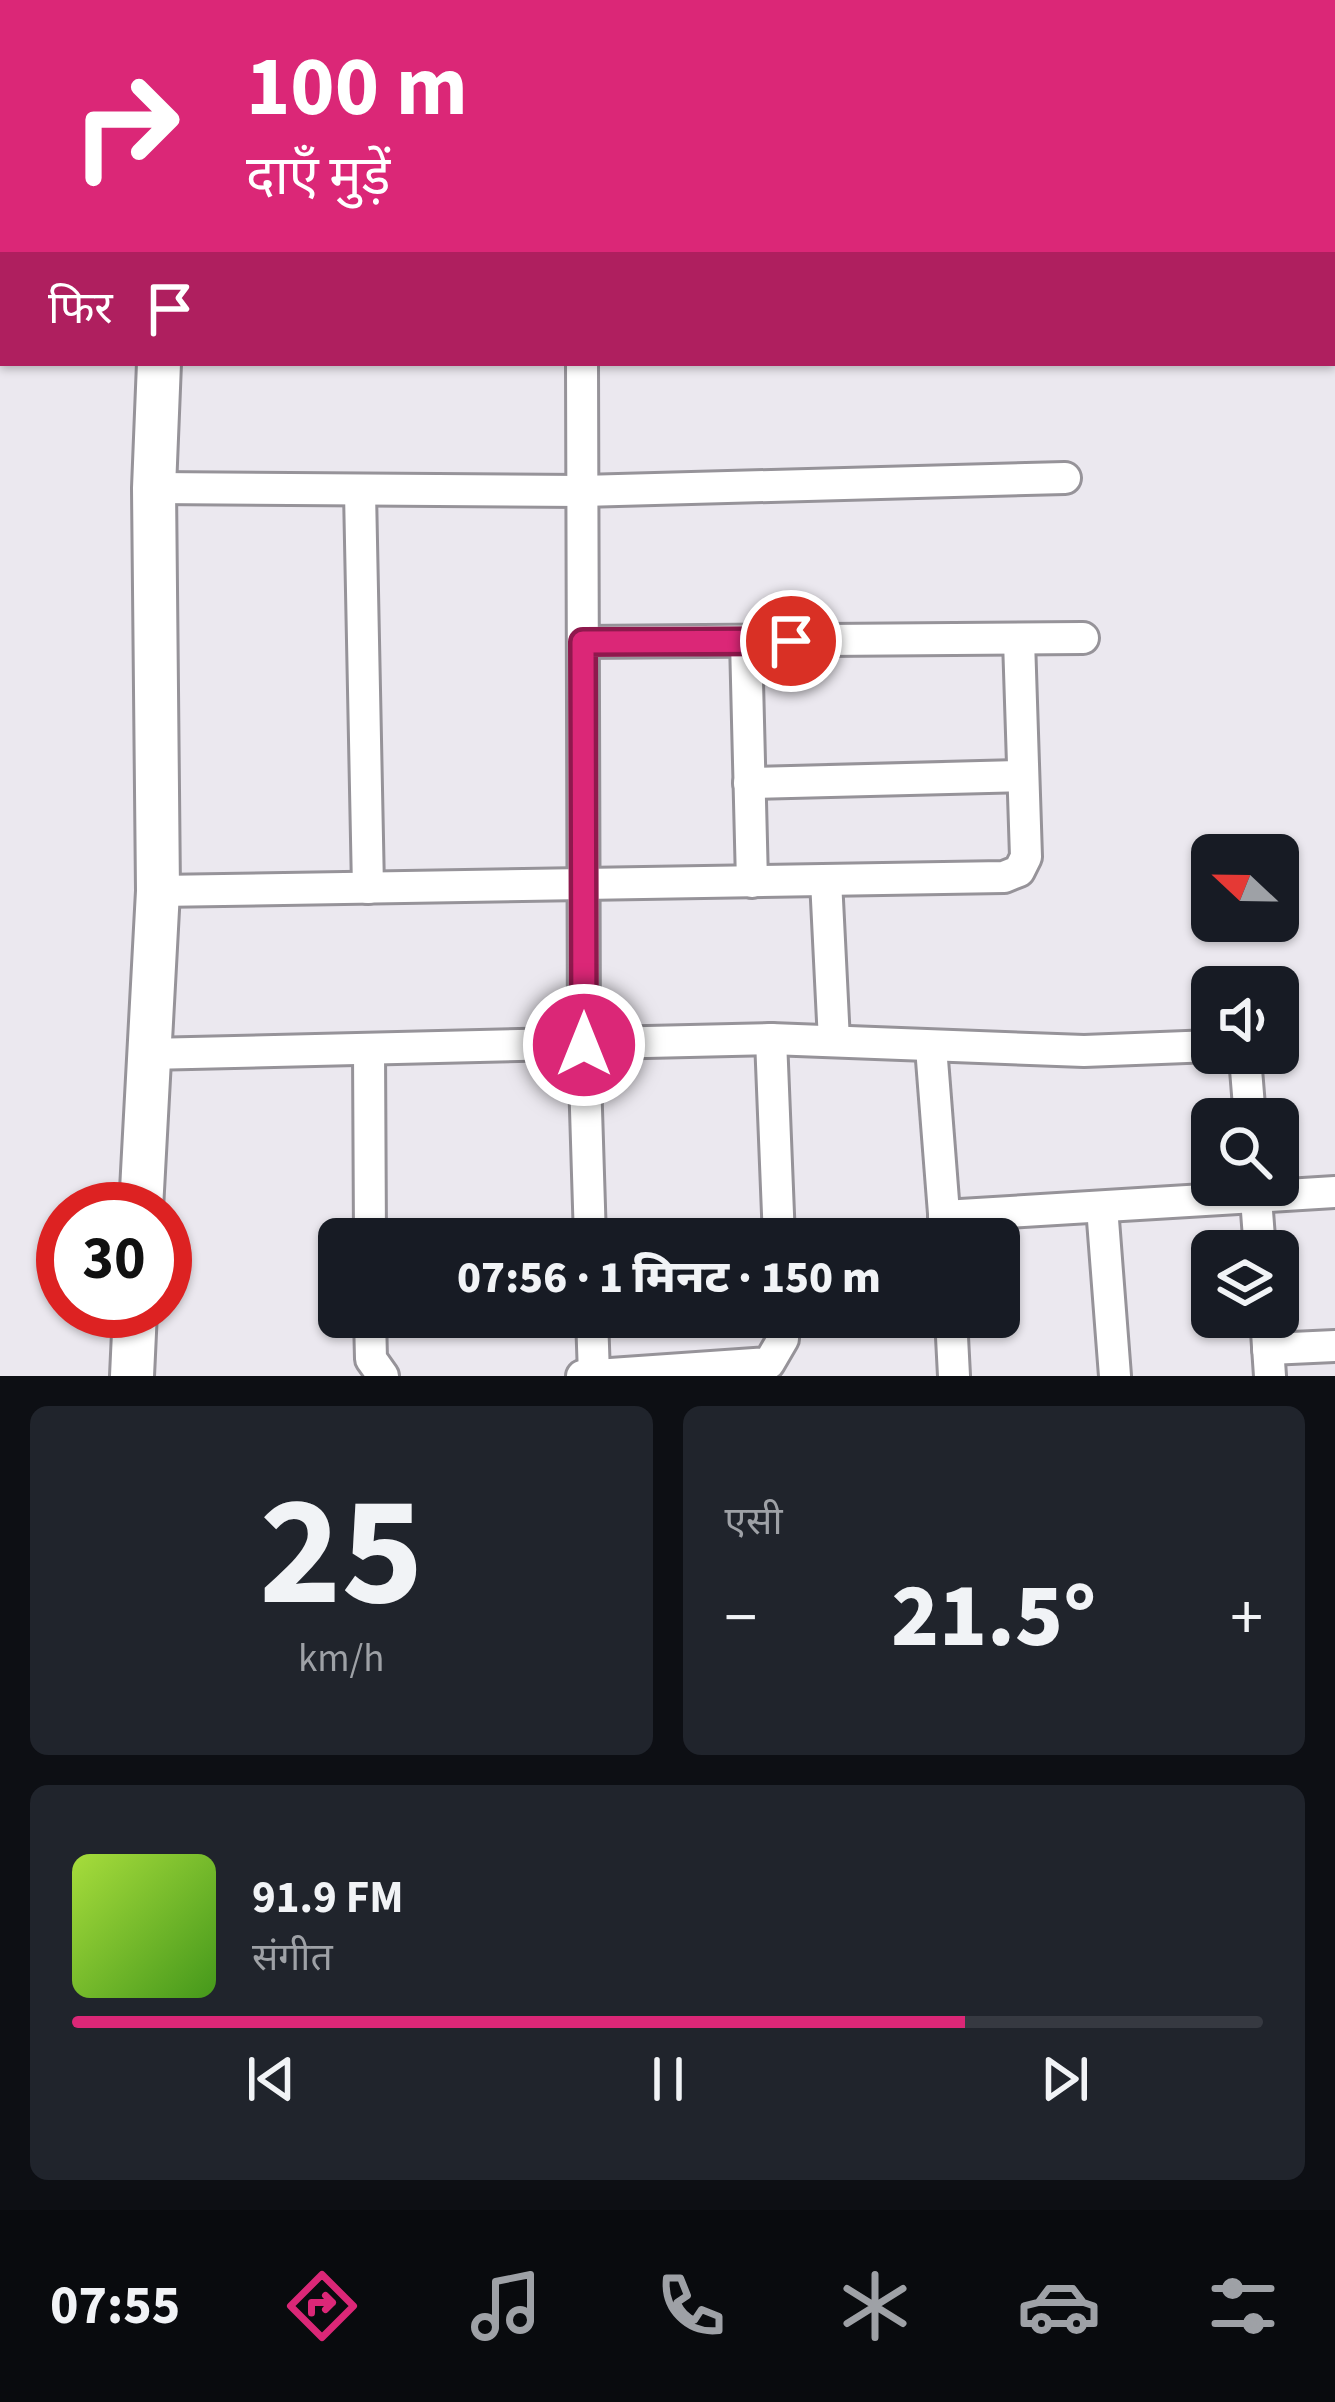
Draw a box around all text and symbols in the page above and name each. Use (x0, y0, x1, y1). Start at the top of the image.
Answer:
text: 100 m (246, 28, 468, 148)
icon: right (48, 48, 204, 204)
text: दाएँ मुड़ें (246, 139, 391, 216)
icon: arrive (137, 276, 203, 342)
text: फिर (48, 277, 113, 341)
pin (740, 590, 842, 692)
icon: arrive (758, 608, 824, 674)
north arrow (1191, 834, 1299, 942)
map controls (1191, 834, 1299, 1338)
button: sound (1191, 966, 1299, 1074)
position arrow (521, 982, 647, 1108)
button: search (1191, 1098, 1299, 1206)
speed limit sign: 30 (36, 1182, 192, 1338)
button: layers (1191, 1230, 1299, 1338)
text: 07:56 · 1 मिनट · 150 m (457, 1246, 881, 1310)
text: 25 (259, 1442, 424, 1664)
text: एसी (725, 1494, 783, 1550)
text: 21.5° (891, 1553, 1096, 1681)
text: − (725, 1571, 757, 1665)
text: + (1230, 1571, 1263, 1665)
text: km/h (298, 1631, 385, 1687)
text: 91.9 FM (252, 1866, 404, 1930)
text: संगीत (252, 1930, 333, 1986)
icon: previous (238, 2046, 304, 2112)
icon: pause (635, 2046, 701, 2112)
icon: next (1032, 2046, 1098, 2112)
icon: directions (280, 2264, 364, 2348)
icon: music (464, 2264, 548, 2348)
icon: phone (649, 2264, 733, 2348)
icon: climate (833, 2264, 917, 2348)
icon: car (1017, 2264, 1101, 2348)
icon: filters (1201, 2264, 1285, 2348)
text: 07:55 (50, 2268, 180, 2345)

